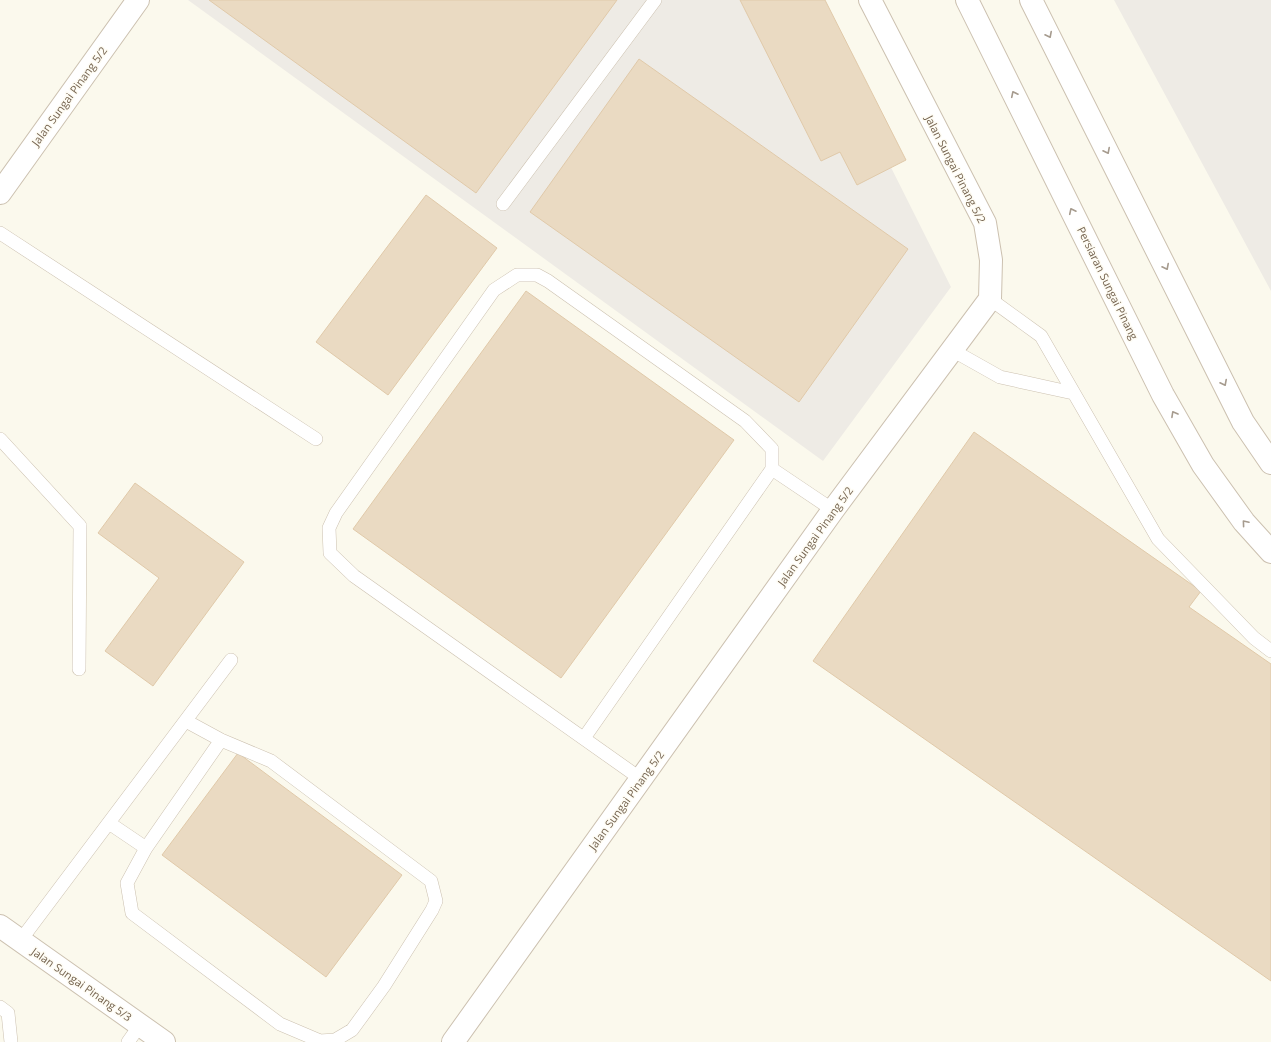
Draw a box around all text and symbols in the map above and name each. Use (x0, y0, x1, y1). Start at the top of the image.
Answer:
one-way arrow (1044, 31, 1052, 38)
street label: Jalan Sungai Pinang 5/2 (27, 43, 110, 149)
one-way arrow (1011, 91, 1019, 99)
street label: Jalan Sungai Pinang 5/2 (922, 112, 990, 226)
one-way arrow (1102, 147, 1110, 154)
one-way arrow (1069, 208, 1077, 215)
street label: Persiaran Sungai Pinang (1074, 224, 1142, 342)
one-way arrow (1161, 263, 1168, 270)
one-way arrow (1219, 379, 1227, 387)
one-way arrow (1172, 411, 1179, 419)
street label: Jalan Sungai Pinang 5/2 (773, 483, 856, 589)
one-way arrow (1243, 521, 1250, 528)
street label: Jalan Sungai Pinang 5/2 (584, 747, 667, 853)
street label: Jalan Sungai Pinang 5/3 (28, 943, 135, 1024)

